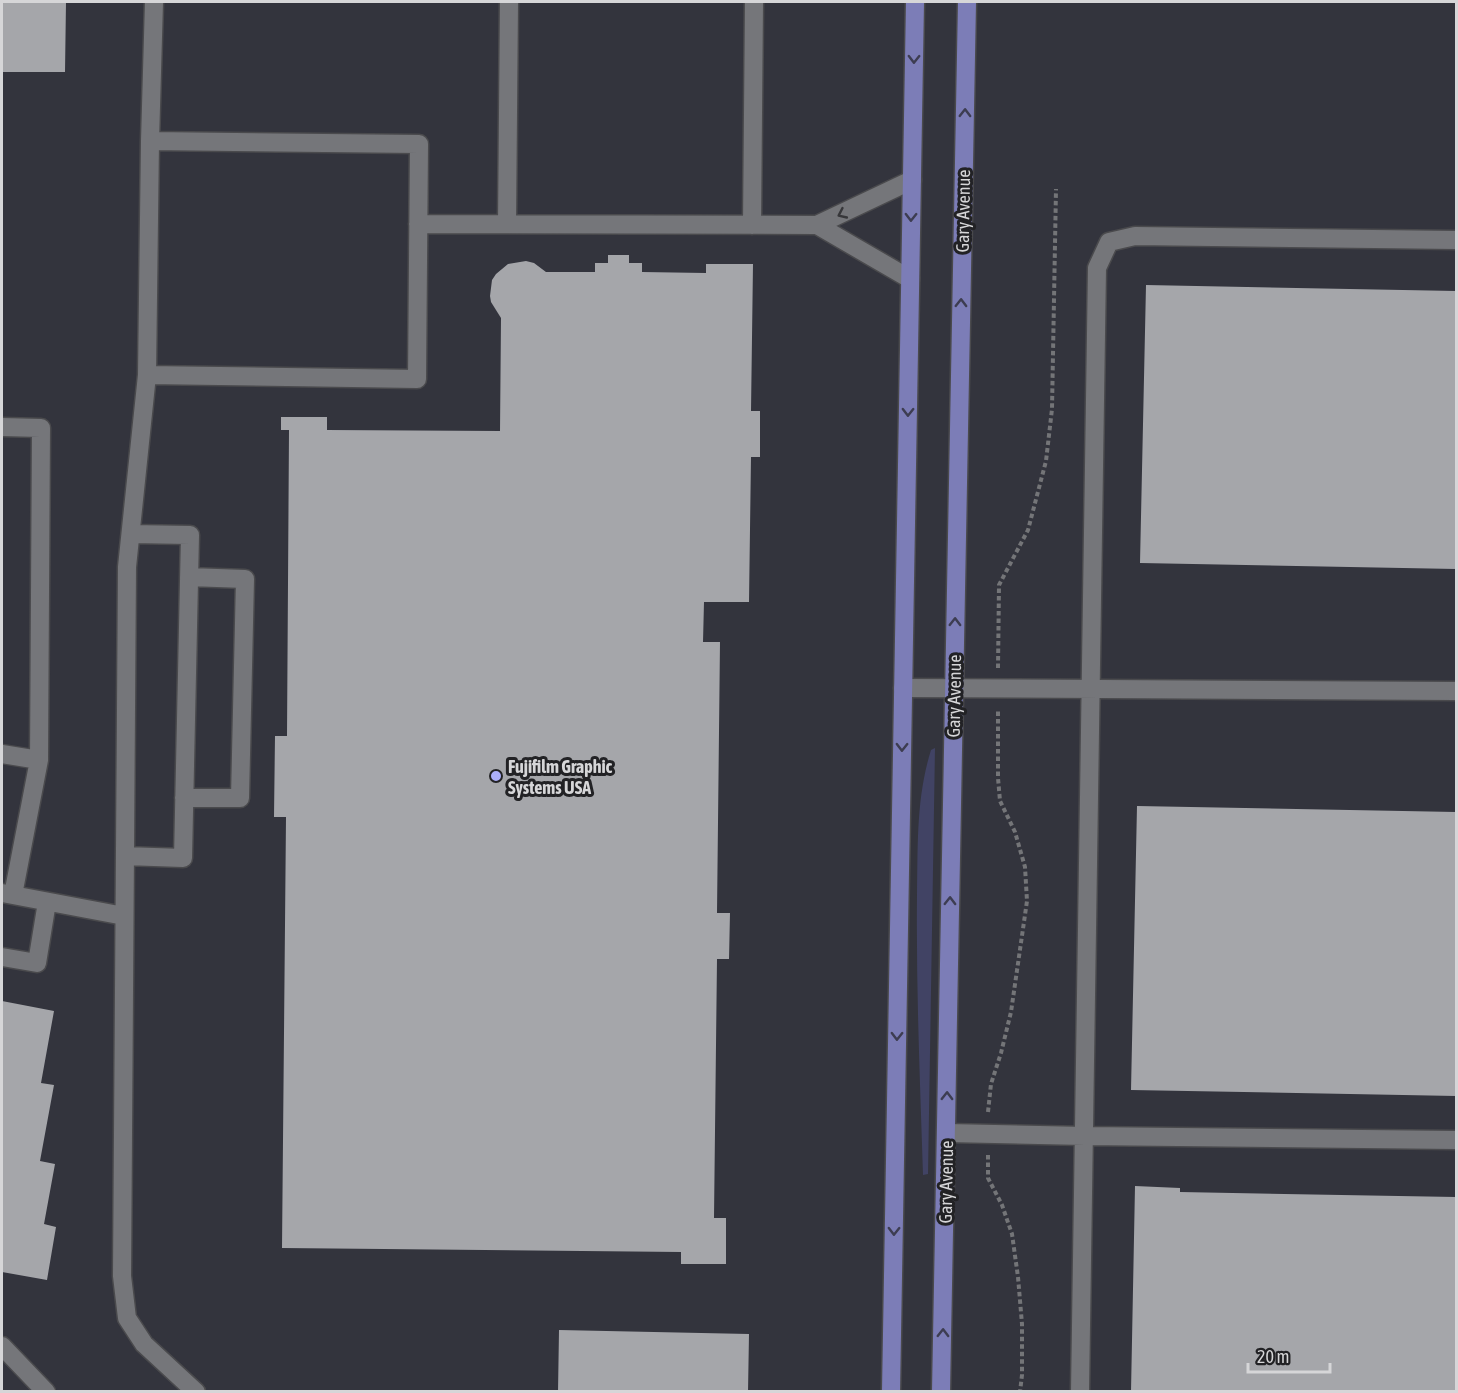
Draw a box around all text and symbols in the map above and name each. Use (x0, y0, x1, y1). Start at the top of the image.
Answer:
one-way arrow (908, 55, 920, 64)
one-way arrow (958, 109, 971, 118)
street label: Gary Avenue (952, 169, 974, 253)
one-way arrow (837, 206, 848, 218)
one-way arrow (905, 213, 918, 222)
one-way arrow (955, 298, 967, 307)
one-way arrow (902, 408, 914, 417)
one-way arrow (949, 618, 961, 627)
street label: Gary Avenue (943, 654, 965, 738)
one-way arrow (896, 742, 908, 751)
place label: Fujifilm Graphic Systems USA (508, 756, 613, 798)
marker: Fujifilm Graphic Systems USA (489, 769, 503, 783)
one-way arrow (944, 897, 957, 906)
one-way arrow (891, 1032, 903, 1041)
one-way arrow (941, 1092, 953, 1101)
street label: Gary Avenue (935, 1140, 957, 1224)
one-way arrow (887, 1227, 900, 1236)
one-way arrow (936, 1329, 949, 1338)
scale bar (1248, 1336, 1330, 1374)
text: 20 m (1257, 1346, 1289, 1367)

